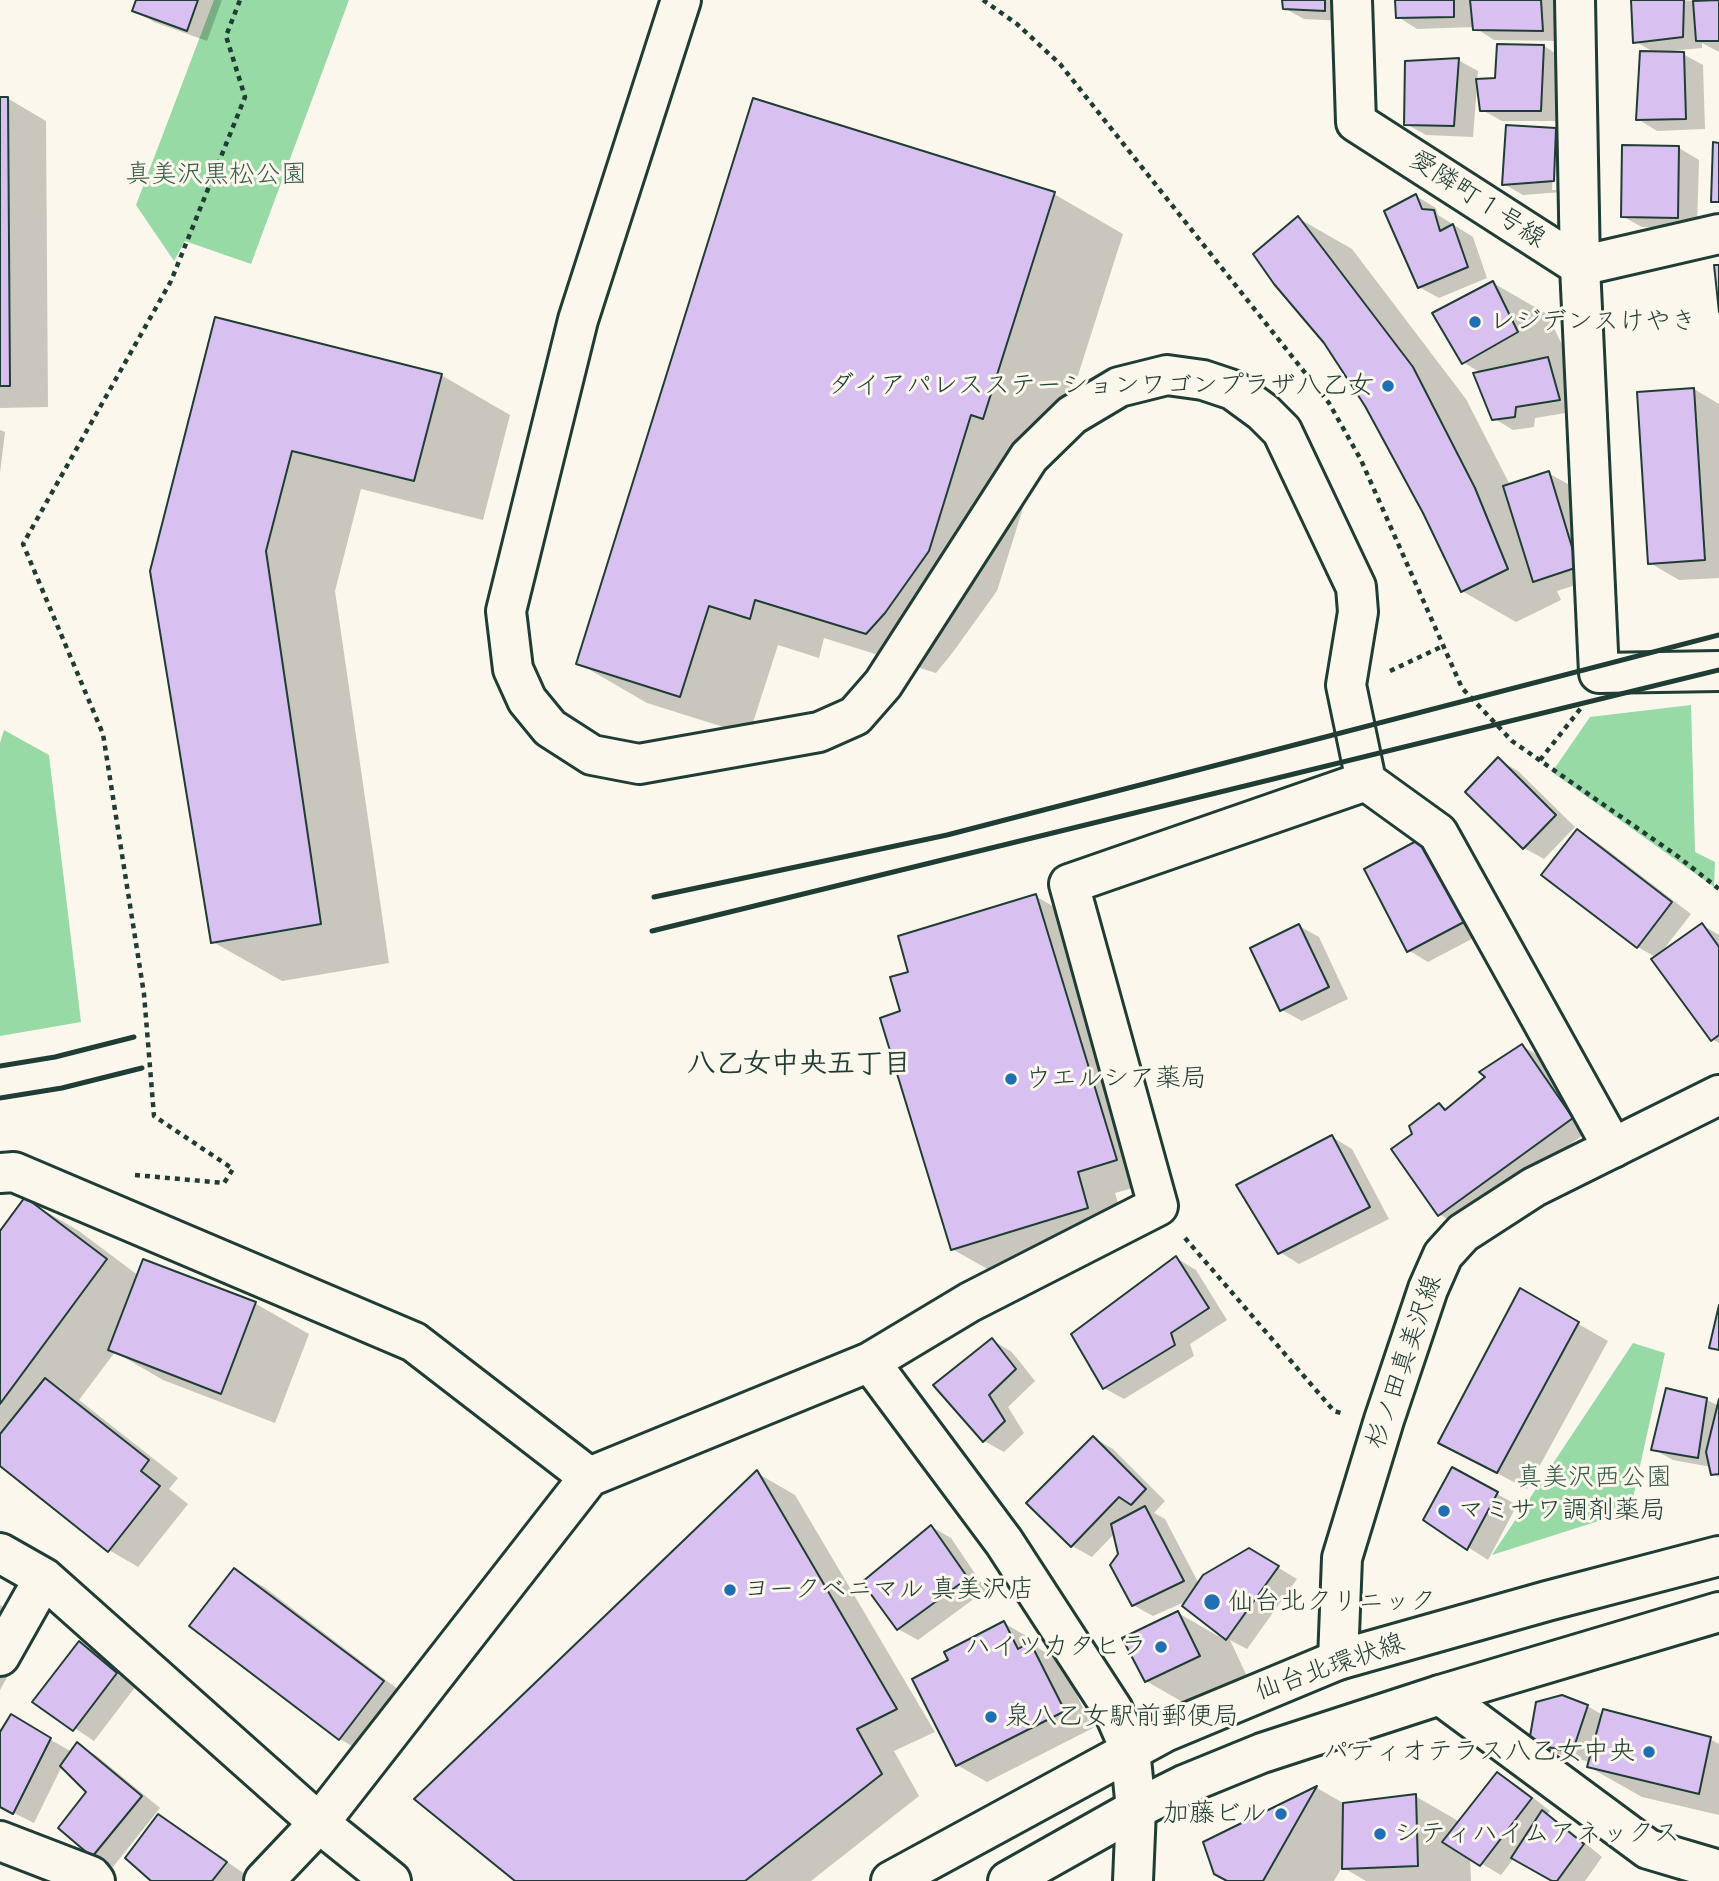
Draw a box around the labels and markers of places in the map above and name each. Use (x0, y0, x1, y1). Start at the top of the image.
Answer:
place label: レジデンスけやき (1489, 306, 1697, 338)
marker: レジデンスけやき (1467, 314, 1483, 330)
place label: ダイアパレスステーションワゴンプラザ八乙女 (828, 370, 1374, 402)
marker: ダイアパレスステーションワゴンプラザ八乙女 (1380, 378, 1396, 394)
place label: ウエルシア薬局 (1025, 1063, 1207, 1095)
marker: ウエルシア薬局 (1003, 1071, 1019, 1087)
place label: マミサワ調剤薬局 (1458, 1495, 1666, 1527)
marker: マミサワ調剤薬局 (1436, 1503, 1452, 1519)
place label: ヨークベニマル 真美沢店 (744, 1574, 1034, 1606)
marker: ヨークベニマル 真美沢店 (722, 1582, 738, 1598)
place label: 仙台北クリニック (1228, 1586, 1436, 1618)
marker: 仙台北クリニック (1202, 1592, 1222, 1612)
place label: ハイツカタヒラ (965, 1631, 1147, 1663)
marker: ハイツカタヒラ (1153, 1639, 1169, 1655)
place label: 泉八乙女駅前郵便局 (1005, 1701, 1239, 1733)
marker: 泉八乙女駅前郵便局 (983, 1709, 999, 1725)
place label: パティオテラス八乙女中央 (1323, 1736, 1635, 1768)
marker: パティオテラス八乙女中央 (1641, 1744, 1657, 1760)
place label: 加藤ビル (1163, 1798, 1267, 1830)
marker: 加藤ビル (1273, 1806, 1289, 1822)
place label: シティハイムアネックス (1394, 1818, 1680, 1850)
marker: シティハイムアネックス (1372, 1826, 1388, 1842)

